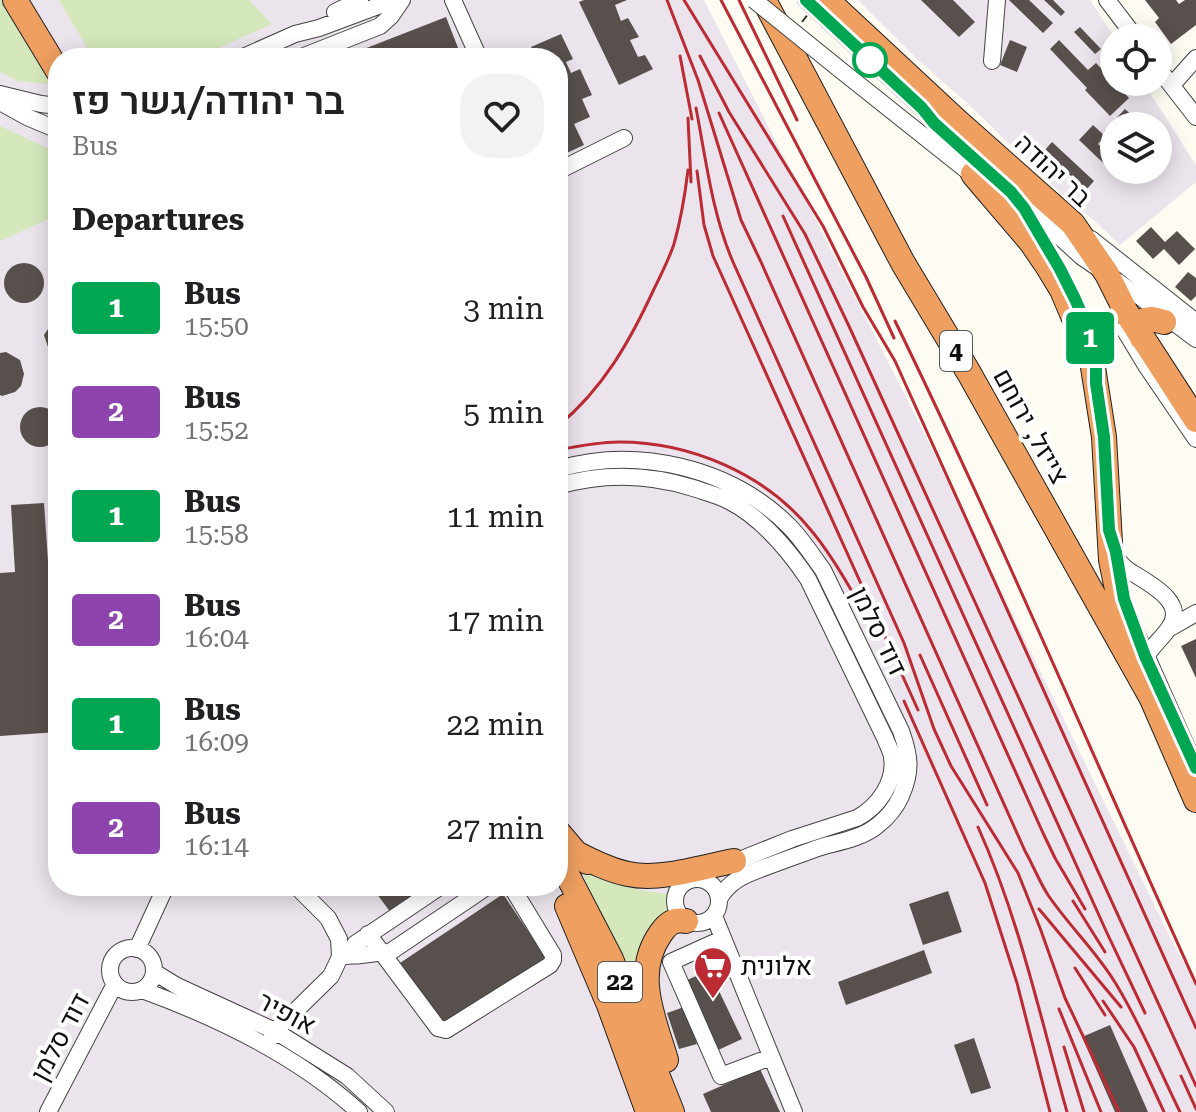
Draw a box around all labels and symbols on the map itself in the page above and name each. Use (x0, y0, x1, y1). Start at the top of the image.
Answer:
unlabelled marker (853, 43, 887, 77)
street label: בר יהודה (1009, 127, 1097, 213)
line badge: 1 (1064, 312, 1116, 364)
road number: 4 (940, 331, 972, 371)
street label: צייזל, ירוחם (987, 363, 1075, 489)
street label: דוד סלמן (845, 582, 913, 680)
supermarket icon: אלונית (692, 945, 734, 1000)
place label: אלונית (741, 951, 812, 981)
road number: 22 (598, 962, 642, 1002)
street label: אופיר (253, 985, 321, 1041)
street label: דוד סלמן (24, 988, 96, 1086)

